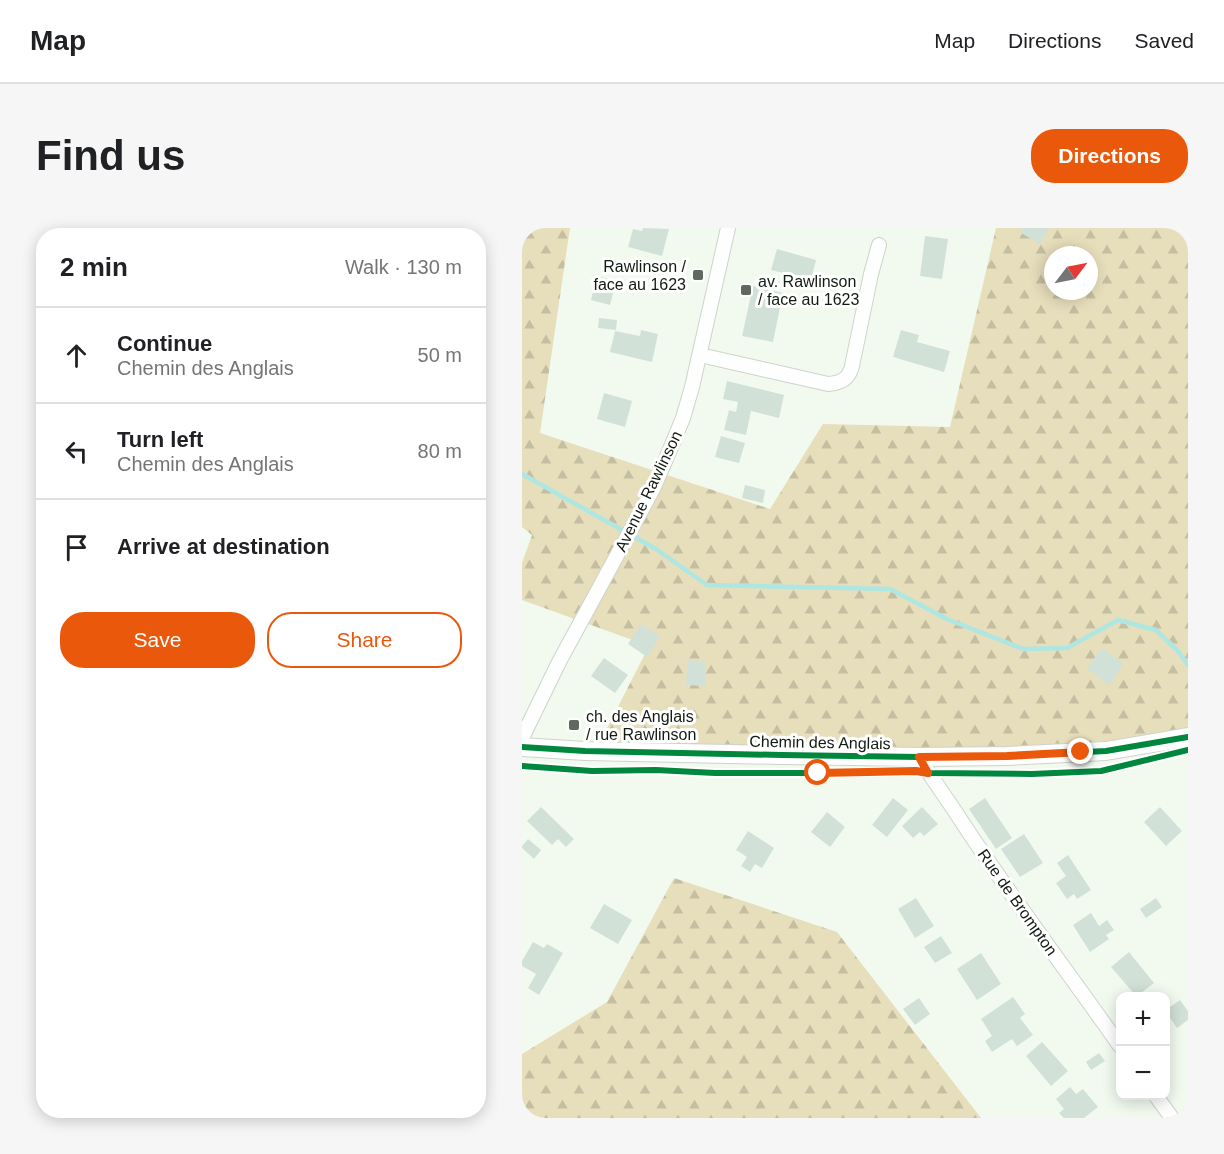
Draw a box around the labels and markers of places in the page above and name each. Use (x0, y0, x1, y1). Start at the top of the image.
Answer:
place label: Rawlinson / face au 1623 (593, 258, 687, 293)
marker: Rawlinson / face au 1623 (691, 268, 705, 282)
place label: av. Rawlinson / face au 1623 (758, 273, 860, 308)
marker: av. Rawlinson / face au 1623 (739, 283, 753, 297)
place label: ch. des Anglais / rue Rawlinson (586, 708, 696, 743)
marker: ch. des Anglais / rue Rawlinson (567, 718, 581, 732)

